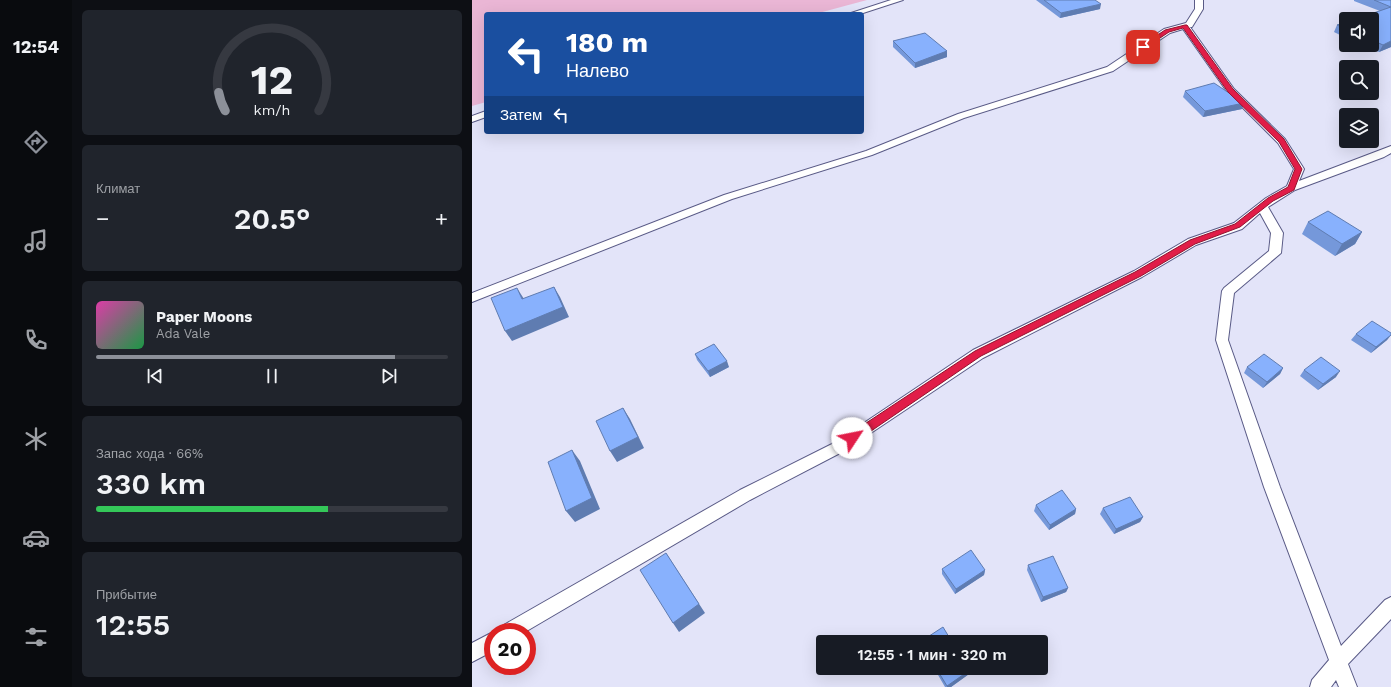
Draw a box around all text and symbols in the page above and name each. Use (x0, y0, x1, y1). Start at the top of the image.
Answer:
map controls (1339, 12, 1379, 148)
button: sound (1339, 12, 1379, 52)
text: 180 m (566, 26, 648, 59)
icon: left (500, 28, 552, 80)
pin (1126, 30, 1160, 64)
text: 12:54 (13, 36, 59, 57)
icon: arrive (1132, 36, 1154, 58)
text: 12 (251, 55, 293, 104)
text: Налево (566, 60, 629, 81)
button: search (1339, 60, 1379, 100)
text: km/h (254, 101, 290, 117)
icon: left (550, 104, 572, 126)
text: Затем (500, 106, 542, 124)
button: layers (1339, 108, 1379, 148)
icon: directions (22, 128, 50, 156)
text: Климат (96, 181, 140, 196)
text: 20.5° (234, 201, 310, 236)
text: − (96, 206, 109, 231)
text: + (435, 206, 448, 231)
icon: music (22, 227, 50, 255)
text: Paper Moons (156, 308, 252, 326)
icon: phone (22, 326, 50, 354)
text: Ada Vale (156, 326, 210, 341)
icon: previous (144, 365, 166, 387)
icon: pause (261, 365, 283, 387)
icon: next (378, 365, 400, 387)
position arrow (831, 417, 873, 459)
icon: climate (22, 425, 50, 453)
text: Запас хода · 66% (96, 446, 203, 461)
text: 330 km (96, 466, 206, 501)
icon: car (22, 524, 50, 552)
text: Прибытие (96, 587, 157, 602)
text: 12:55 (96, 607, 170, 642)
icon: filters (22, 623, 50, 651)
speed limit sign: 20 (484, 623, 536, 675)
text: 12:55 · 1 мин · 320 m (857, 646, 1007, 664)

